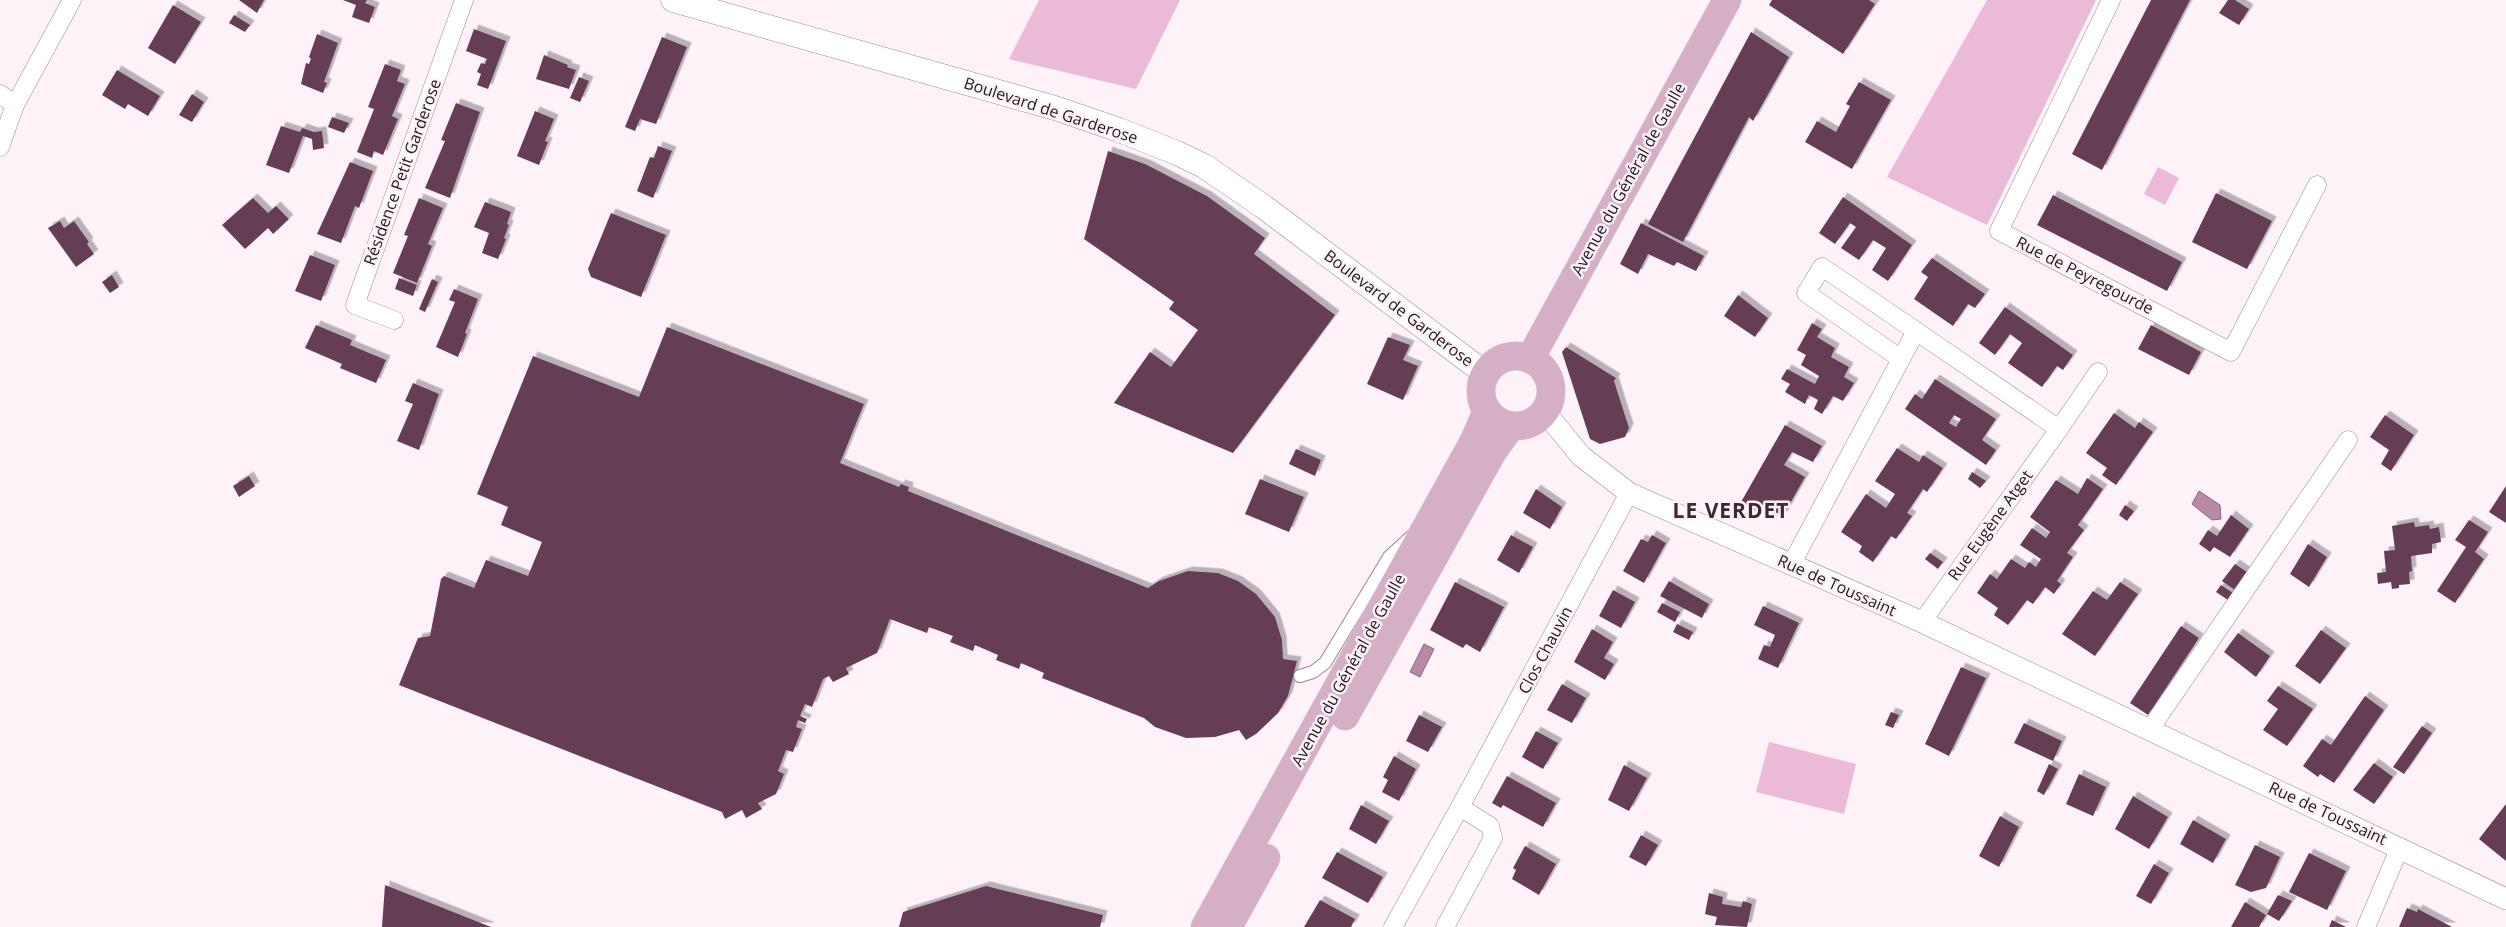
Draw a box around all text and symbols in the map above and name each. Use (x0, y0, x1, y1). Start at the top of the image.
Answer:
street label: Boulevard de Garderose (961, 71, 1141, 149)
street label: Résidence Petit Garderose (358, 76, 446, 268)
street label: Avenue du Général de Gaulle (1566, 79, 1690, 279)
street label: Rue de Peyregourde (2013, 231, 2157, 319)
street label: Boulevard de Garderose (1320, 245, 1478, 371)
street label: Rue Eugène Atget (1942, 465, 2038, 585)
district label: LE VERDET (1673, 496, 1789, 524)
street label: Rue de Toussaint (1774, 549, 1900, 621)
street label: Avenue du Général de Gaulle (1286, 570, 1410, 770)
street label: Clos Chauvin (1513, 602, 1577, 698)
street label: Rue de Toussaint (2265, 776, 2391, 850)

